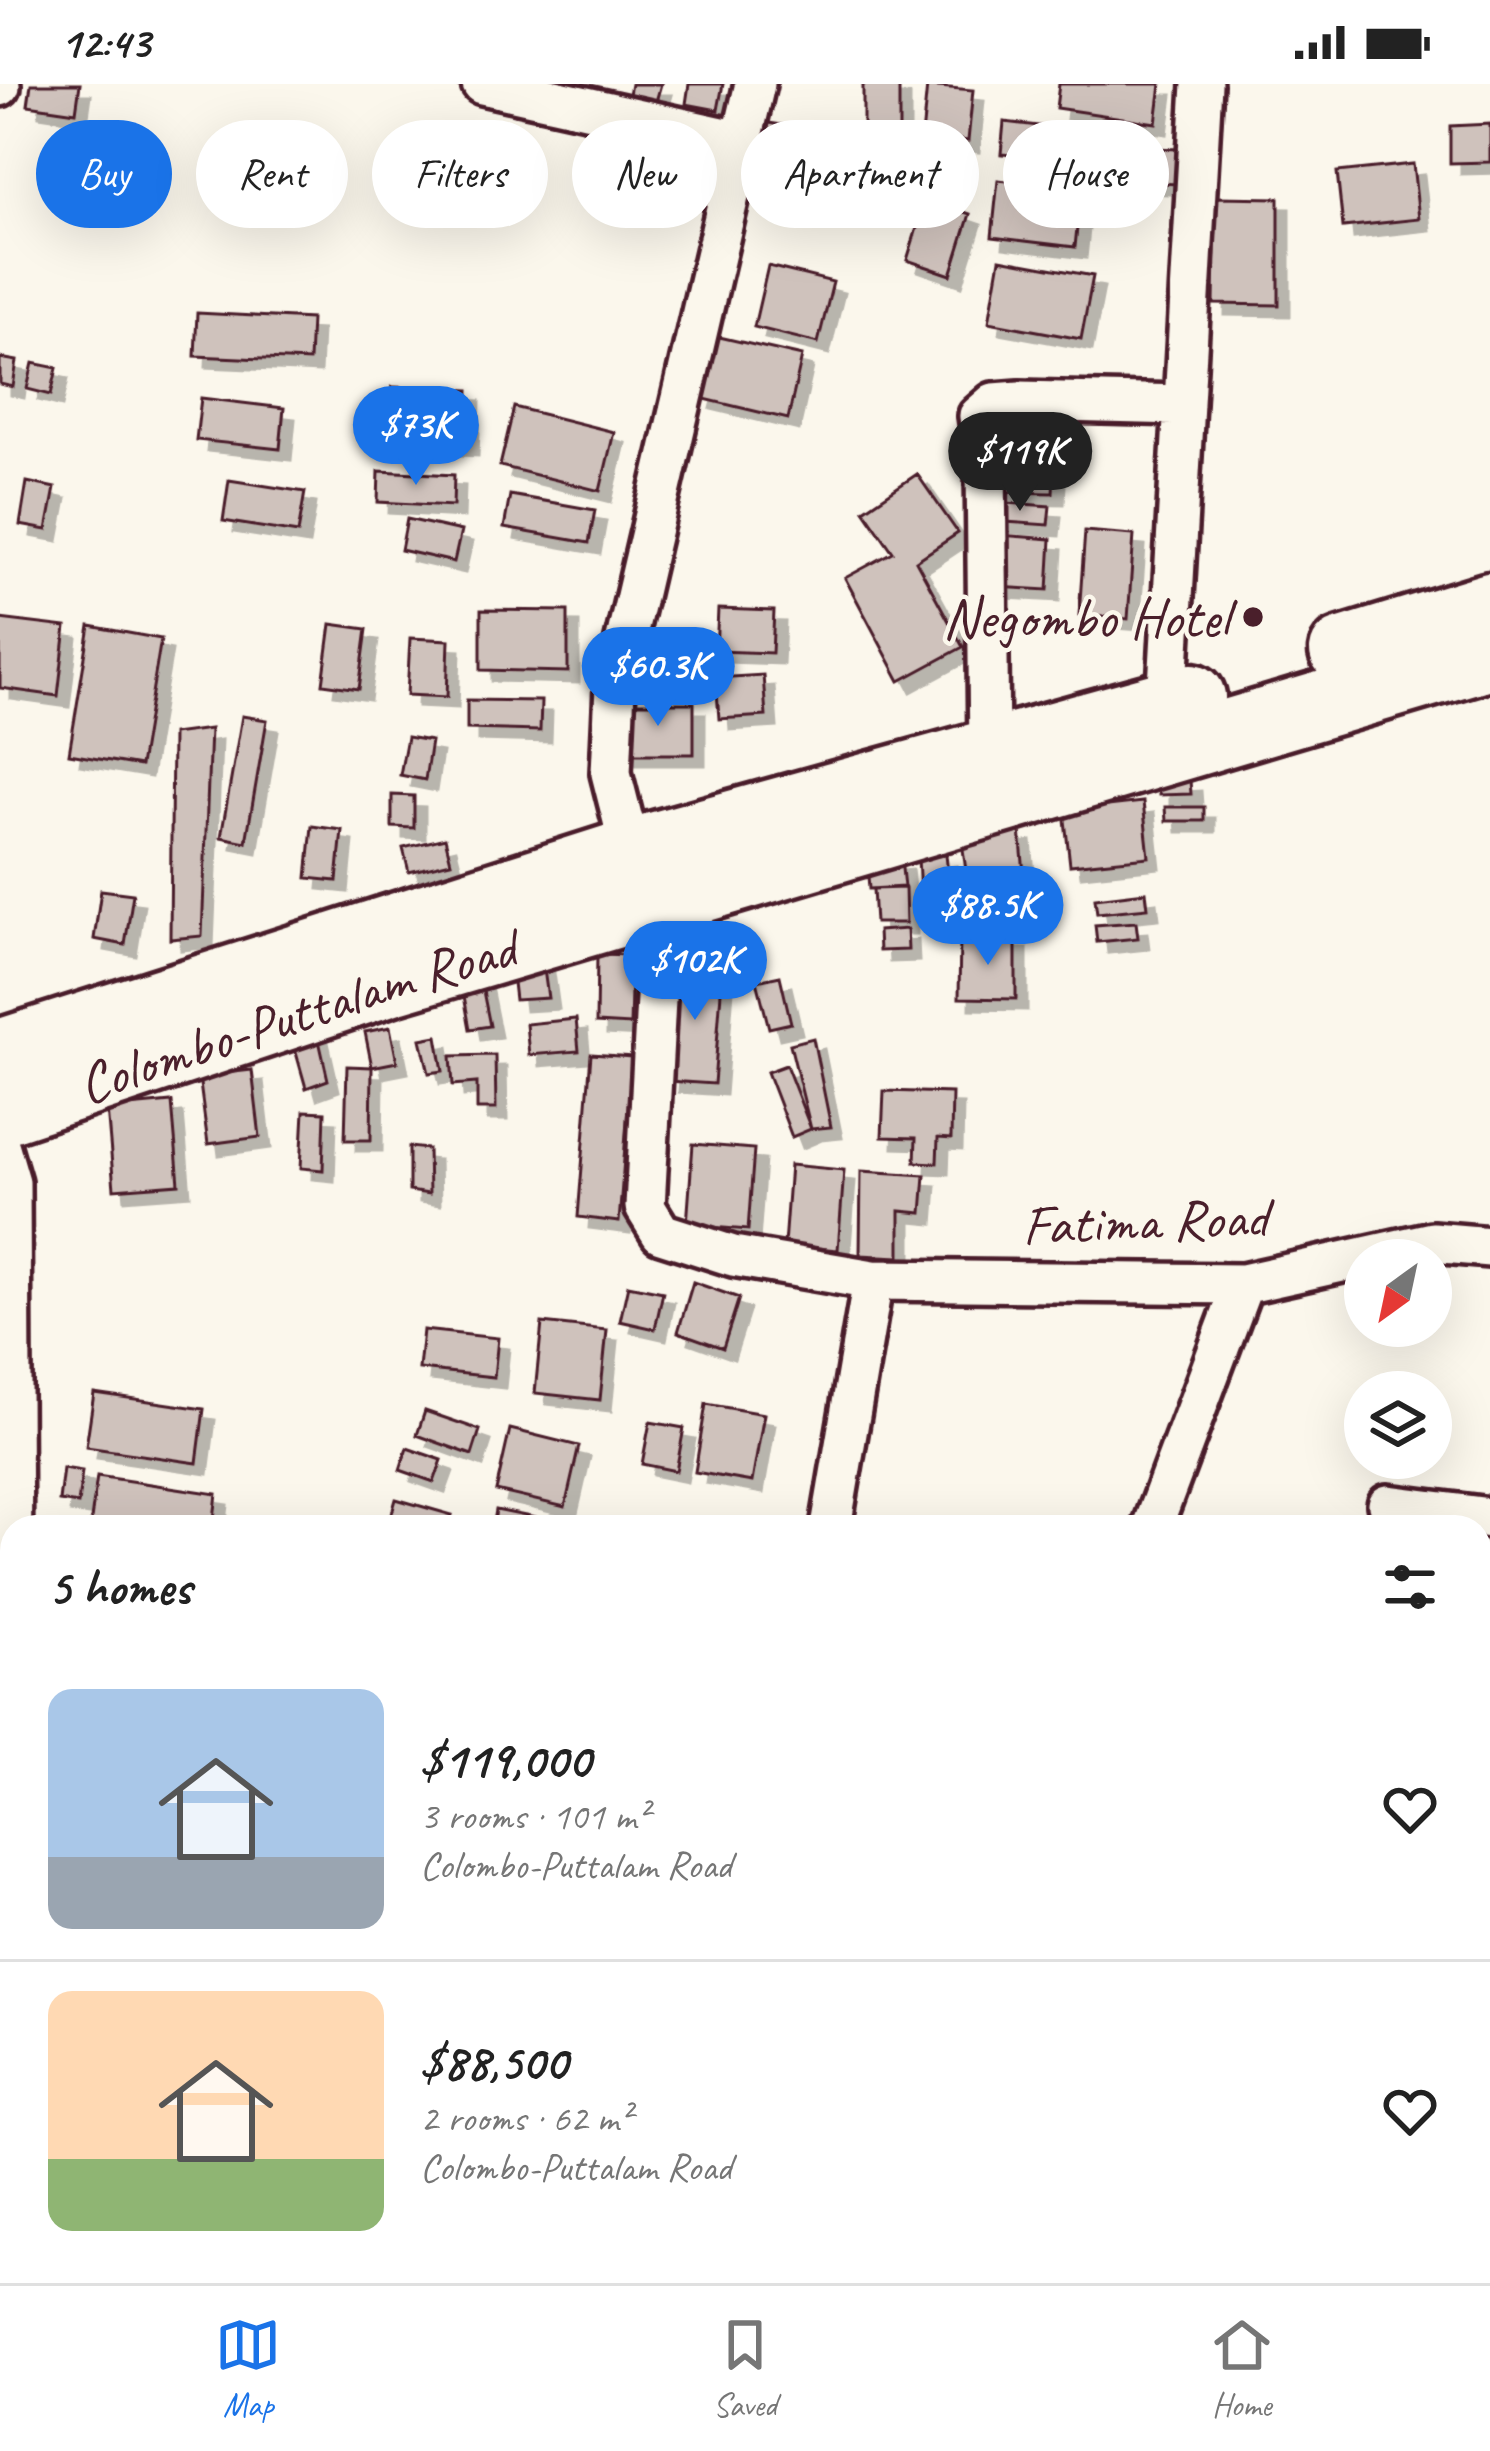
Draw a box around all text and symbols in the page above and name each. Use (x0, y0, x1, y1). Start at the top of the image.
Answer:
text: 12:43 (60, 14, 150, 71)
chip: Buy (36, 120, 172, 228)
chip: Rent (196, 120, 348, 228)
chip: Filters (372, 120, 548, 228)
chip: New (572, 120, 717, 228)
chip: Apartment (741, 120, 979, 228)
chip: House (1003, 120, 1169, 228)
pin: $73K (345, 386, 487, 488)
text: $73K (380, 400, 452, 449)
pin: $119K (936, 412, 1104, 514)
text: $119K (975, 426, 1065, 475)
place label: Negombo Hotel (943, 582, 1238, 654)
marker: Negombo Hotel (1240, 604, 1266, 630)
pin: $60.3K (560, 627, 756, 729)
text: $60.3K (609, 641, 707, 690)
pin: $88.5K (890, 866, 1086, 968)
text: $88.5K (939, 880, 1037, 929)
street label: Colombo-Puttalam Road (69, 909, 532, 1120)
pin: $102K (611, 921, 779, 1023)
text: $102K (650, 935, 740, 984)
street label: Fatima Road (1021, 1180, 1277, 1261)
north arrow (1344, 1239, 1452, 1347)
map controls (1344, 1239, 1452, 1479)
button: layers (1344, 1371, 1452, 1479)
icon: filters (1377, 1554, 1443, 1620)
text: 5 homes (48, 1555, 191, 1619)
text: $119,000 (420, 1728, 590, 1792)
icon: home (144, 1737, 288, 1881)
icon: heart (1377, 1776, 1443, 1842)
text: 3 rooms · 101 m² (420, 1792, 648, 1841)
text: Colombo-Puttalam Road (420, 1841, 732, 1890)
text: $88,500 (420, 2030, 567, 2094)
icon: home (144, 2039, 288, 2183)
icon: heart (1377, 2078, 1443, 2144)
text: 2 rooms · 62 m² (420, 2094, 631, 2143)
text: Colombo-Puttalam Road (420, 2143, 732, 2192)
tab: Map (215, 2312, 281, 2426)
tab: Saved (712, 2312, 778, 2426)
tab: Home (1209, 2312, 1275, 2426)

